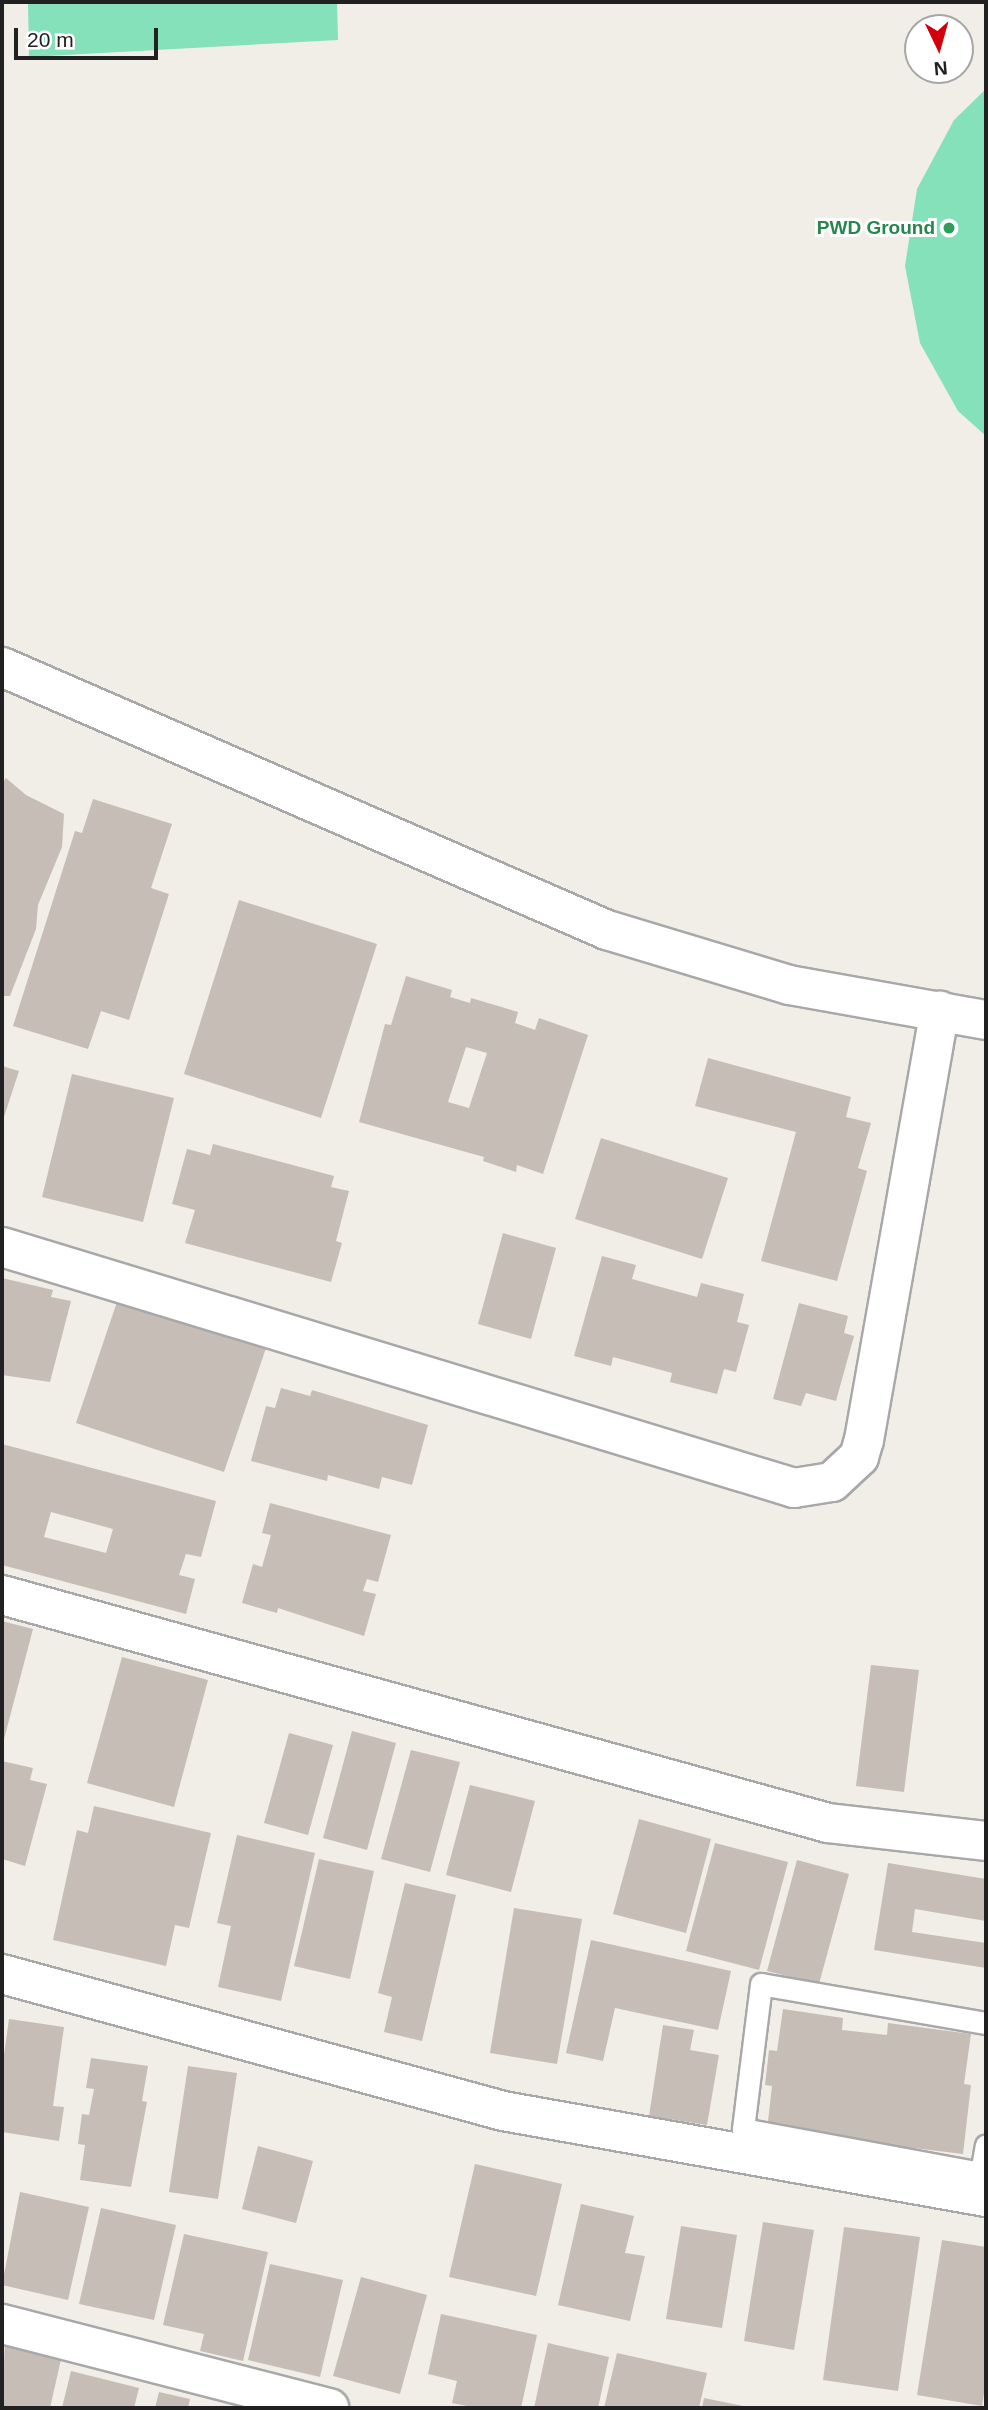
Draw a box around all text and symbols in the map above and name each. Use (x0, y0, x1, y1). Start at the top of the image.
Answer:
scale bar (18, 14, 161, 58)
north arrow (904, 14, 974, 84)
text: 20 m (27, 28, 74, 51)
text: N (933, 57, 948, 79)
place label: PWD Ground (817, 217, 935, 239)
marker: PWD Ground (941, 220, 957, 236)

